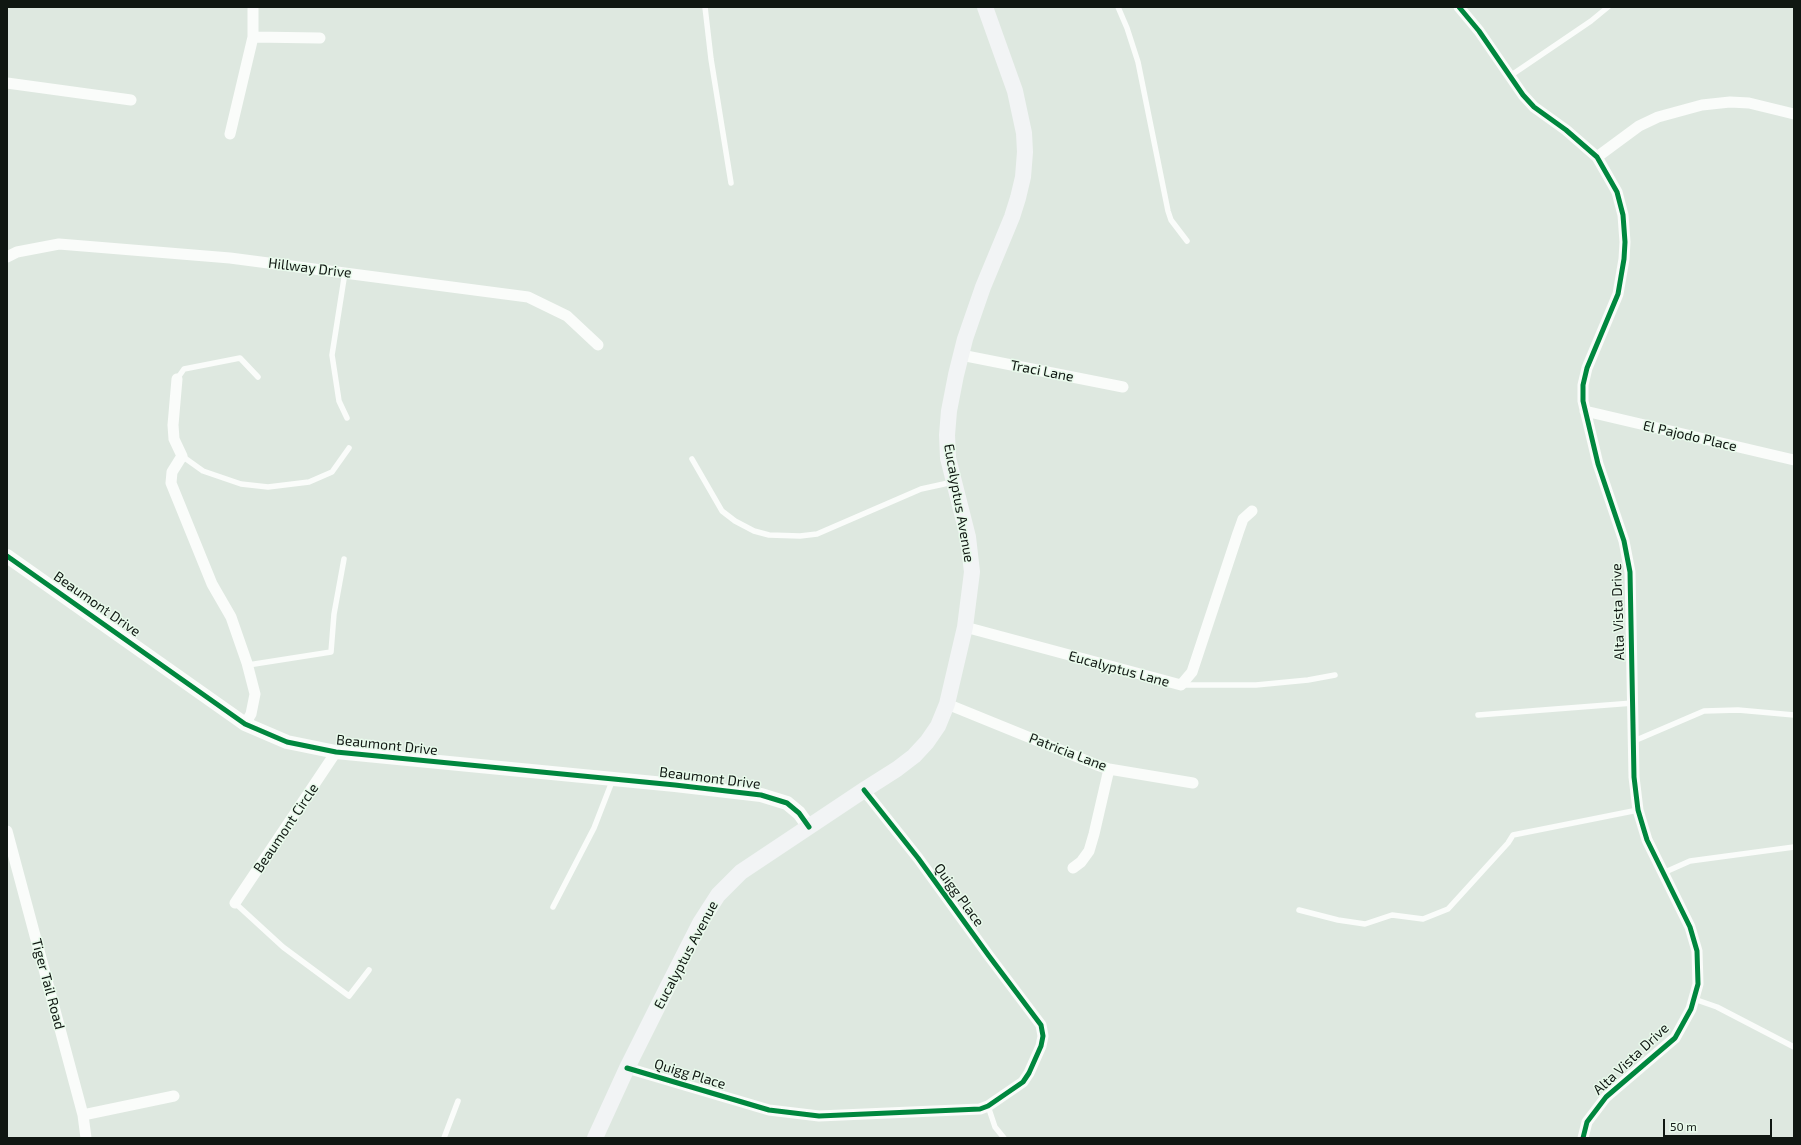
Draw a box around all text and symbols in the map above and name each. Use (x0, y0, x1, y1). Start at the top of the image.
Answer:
street label: Hillway Drive (267, 255, 353, 281)
street label: Traci Lane (1009, 357, 1075, 385)
street label: El Pajodo Place (1641, 417, 1739, 455)
street label: Eucalyptus Avenue (940, 442, 978, 564)
street label: Alta Vista Drive (1608, 563, 1628, 661)
street label: Beaumont Drive (50, 568, 144, 640)
street label: Eucalyptus Lane (1067, 647, 1171, 691)
street label: Patricia Lane (1027, 729, 1109, 775)
street label: Beaumont Drive (335, 731, 439, 759)
street label: Beaumont Drive (658, 763, 762, 793)
street label: Beaumont Circle (250, 780, 322, 876)
street label: Quigg Place (930, 860, 988, 930)
street label: Eucalyptus Avenue (650, 898, 722, 1012)
street label: Tiger Tail Road (28, 937, 68, 1031)
street label: Alta Vista Drive (1590, 1020, 1672, 1098)
street label: Quigg Place (652, 1055, 728, 1093)
scale bar (1665, 1111, 1774, 1137)
text: 50 m (1670, 1119, 1697, 1133)

